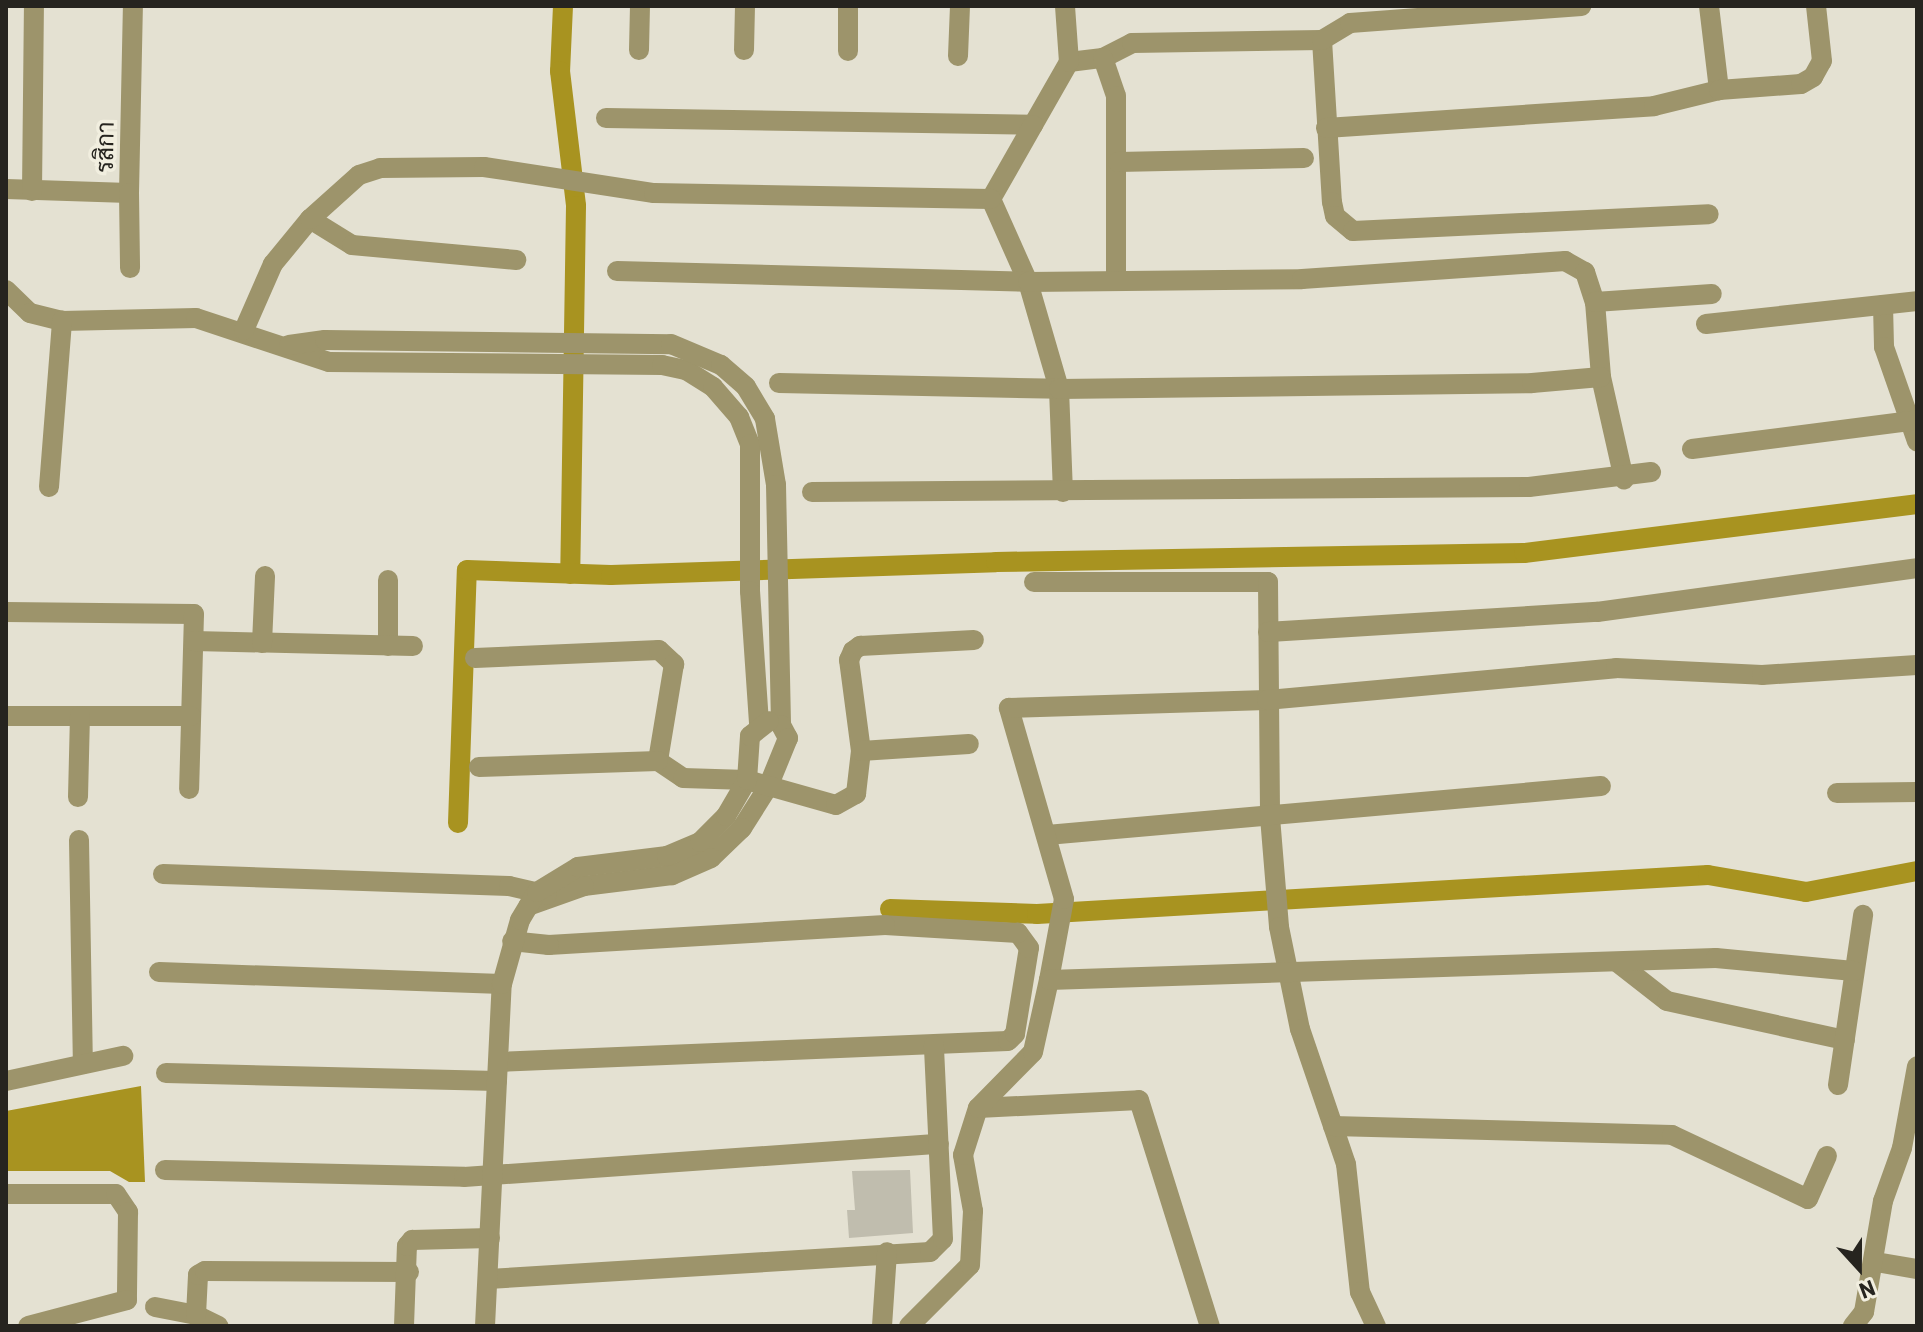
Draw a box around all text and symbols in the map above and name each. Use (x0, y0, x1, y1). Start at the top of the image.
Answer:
street label: รสิกา (89, 121, 119, 173)
north arrow (1819, 1228, 1899, 1308)
text: N (1856, 1276, 1879, 1305)

